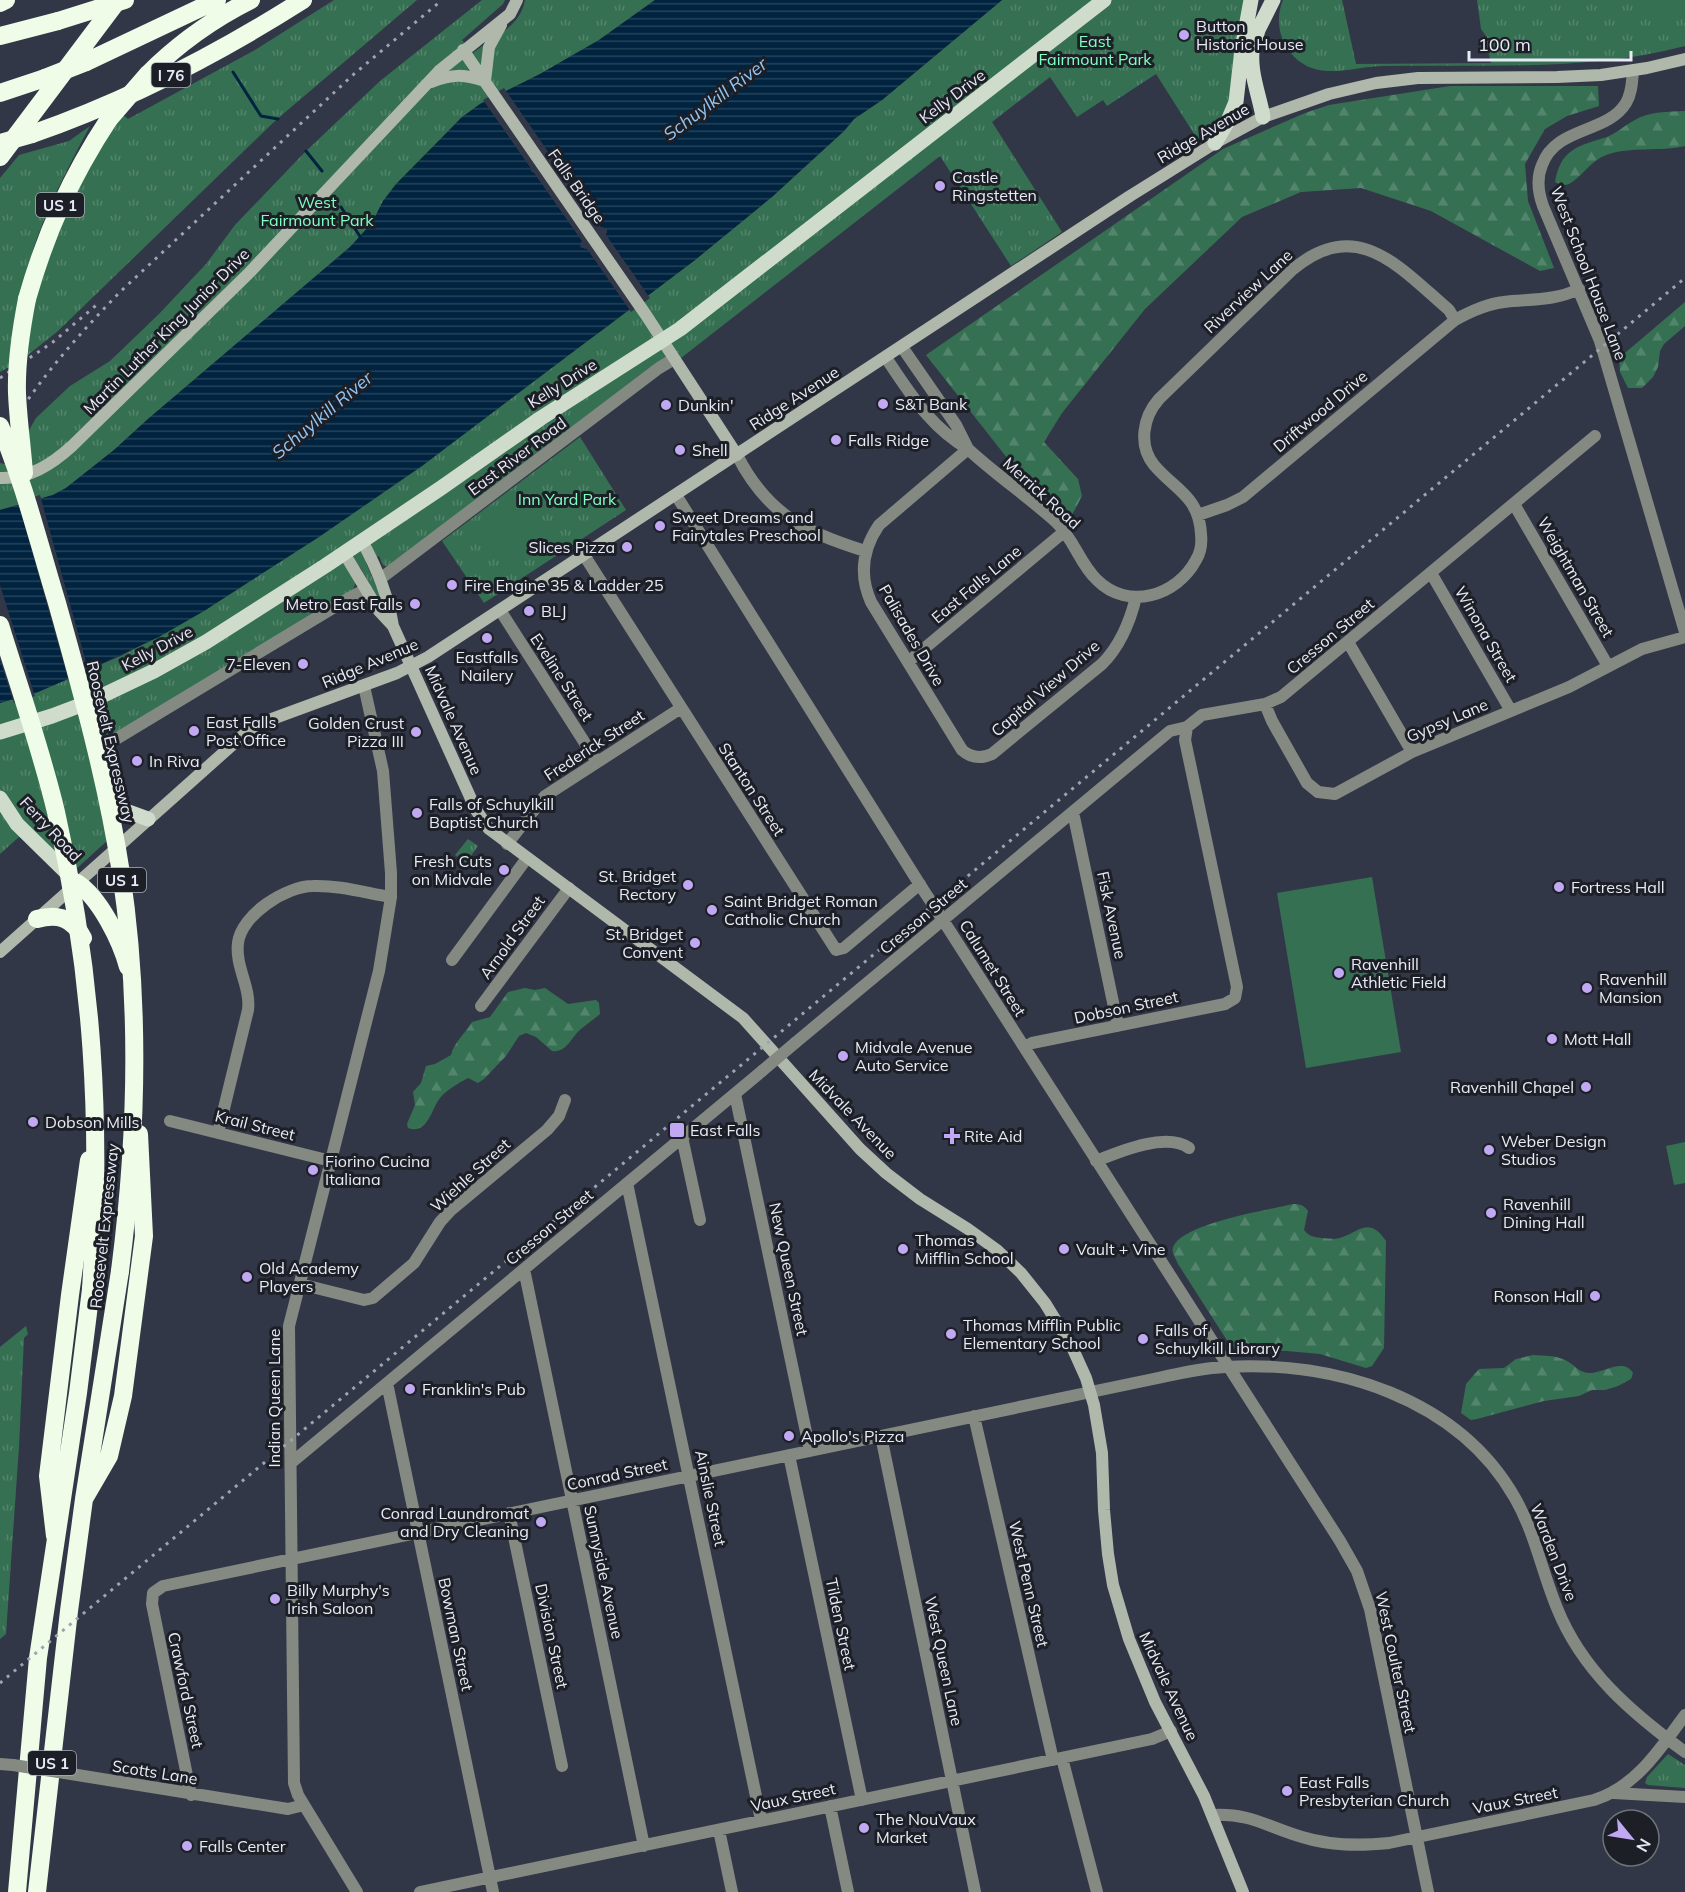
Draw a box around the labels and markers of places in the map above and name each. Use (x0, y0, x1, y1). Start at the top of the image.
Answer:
place label: Button Historic House (1196, 16, 1304, 54)
marker: Button Historic House (1177, 28, 1191, 42)
place label: Castle Ringstetten (952, 167, 1037, 205)
marker: Castle Ringstetten (933, 179, 947, 193)
place label: S&T Bank (895, 394, 968, 414)
place label: Dunkin' (678, 395, 734, 415)
marker: S&T Bank (876, 397, 890, 411)
marker: Dunkin' (659, 398, 673, 412)
place label: Falls Ridge (848, 430, 929, 450)
marker: Falls Ridge (829, 433, 843, 447)
place label: Shell (692, 440, 728, 460)
marker: Shell (673, 443, 687, 457)
place label: Sweet Dreams and Fairytales Preschool (672, 507, 821, 545)
marker: Sweet Dreams and Fairytales Preschool (653, 519, 667, 533)
place label: Slices Pizza (528, 537, 615, 557)
marker: Slices Pizza (620, 540, 634, 554)
place label: Fire Engine 35 & Ladder 25 (464, 575, 664, 595)
marker: Fire Engine 35 & Ladder 25 (445, 578, 459, 592)
place label: Metro East Falls (286, 594, 403, 614)
marker: Metro East Falls (408, 597, 422, 611)
place label: BLJ (541, 601, 567, 621)
marker: BLJ (522, 604, 536, 618)
marker: Eastfalls Nailery (480, 631, 494, 645)
place label: Eastfalls Nailery (456, 647, 518, 685)
place label: 7-Eleven (226, 654, 291, 674)
marker: 7-Eleven (296, 657, 310, 671)
place label: East Falls Post Office (206, 712, 286, 750)
place label: Golden Crust Pizza III (308, 713, 404, 751)
marker: East Falls Post Office (187, 724, 201, 738)
marker: Golden Crust Pizza III (409, 725, 423, 739)
place label: In Riva (149, 751, 200, 771)
marker: In Riva (130, 754, 144, 768)
place label: Falls of Schuylkill Baptist Church (429, 794, 554, 832)
marker: Falls of Schuylkill Baptist Church (410, 806, 424, 820)
place label: Fresh Cuts on Midvale (412, 851, 492, 889)
marker: Fresh Cuts on Midvale (497, 863, 511, 877)
place label: St. Bridget Rectory (598, 866, 676, 904)
place label: Fortress Hall (1571, 877, 1665, 897)
marker: St. Bridget Rectory (681, 878, 695, 892)
marker: Fortress Hall (1552, 880, 1566, 894)
place label: Saint Bridget Roman Catholic Church (724, 891, 878, 929)
marker: Saint Bridget Roman Catholic Church (705, 903, 719, 917)
place label: St. Bridget Convent (605, 924, 683, 962)
marker: St. Bridget Convent (688, 936, 702, 950)
place label: Ravenhill Athletic Field (1351, 954, 1446, 992)
marker: Ravenhill Athletic Field (1332, 966, 1346, 980)
place label: Ravenhill Mansion (1599, 969, 1667, 1007)
marker: Ravenhill Mansion (1580, 981, 1594, 995)
place label: Mott Hall (1564, 1029, 1631, 1049)
marker: Mott Hall (1545, 1032, 1559, 1046)
place label: Midvale Avenue Auto Service (855, 1037, 973, 1075)
marker: Midvale Avenue Auto Service (836, 1049, 850, 1063)
place label: Ravenhill Chapel (1450, 1077, 1574, 1097)
marker: Ravenhill Chapel (1579, 1080, 1593, 1094)
place label: Dobson Mills (45, 1112, 139, 1132)
marker: Dobson Mills (26, 1115, 40, 1129)
place label: East Falls (690, 1120, 760, 1140)
marker: East Falls (668, 1121, 686, 1139)
place label: Rite Aid (964, 1126, 1022, 1146)
marker: Rite Aid (945, 1129, 959, 1143)
place label: Weber Design Studios (1501, 1131, 1606, 1169)
marker: Weber Design Studios (1482, 1143, 1496, 1157)
place label: Fiorino Cucina Italiana (325, 1151, 430, 1189)
marker: Fiorino Cucina Italiana (306, 1163, 320, 1177)
place label: Ravenhill Dining Hall (1503, 1194, 1585, 1232)
marker: Ravenhill Dining Hall (1484, 1206, 1498, 1220)
place label: Thomas Mifflin School (915, 1230, 1014, 1268)
place label: Vault + Vine (1076, 1239, 1166, 1259)
marker: Thomas Mifflin School (896, 1242, 910, 1256)
marker: Vault + Vine (1057, 1242, 1071, 1256)
place label: Old Academy Players (259, 1258, 359, 1296)
marker: Old Academy Players (240, 1270, 254, 1284)
place label: Ronson Hall (1494, 1286, 1583, 1306)
marker: Ronson Hall (1588, 1289, 1602, 1303)
place label: Thomas Mifflin Public Elementary School (963, 1315, 1121, 1353)
place label: Falls of Schuylkill Library (1155, 1320, 1280, 1358)
marker: Thomas Mifflin Public Elementary School (944, 1327, 958, 1341)
marker: Falls of Schuylkill Library (1136, 1332, 1150, 1346)
place label: Franklin's Pub (422, 1379, 526, 1399)
marker: Franklin's Pub (403, 1382, 417, 1396)
place label: Apollo's Pizza (801, 1426, 904, 1446)
marker: Apollo's Pizza (782, 1429, 796, 1443)
place label: Conrad Laundromat and Dry Cleaning (380, 1503, 529, 1541)
marker: Conrad Laundromat and Dry Cleaning (534, 1515, 548, 1529)
place label: Billy Murphy's Irish Saloon (287, 1580, 390, 1618)
marker: Billy Murphy's Irish Saloon (268, 1592, 282, 1606)
place label: East Falls Presbyterian Church (1299, 1772, 1449, 1810)
marker: East Falls Presbyterian Church (1280, 1784, 1294, 1798)
place label: The NouVaux Market (876, 1809, 976, 1847)
marker: The NouVaux Market (857, 1821, 871, 1835)
place label: Falls Center (199, 1836, 286, 1856)
marker: Falls Center (180, 1839, 194, 1853)

